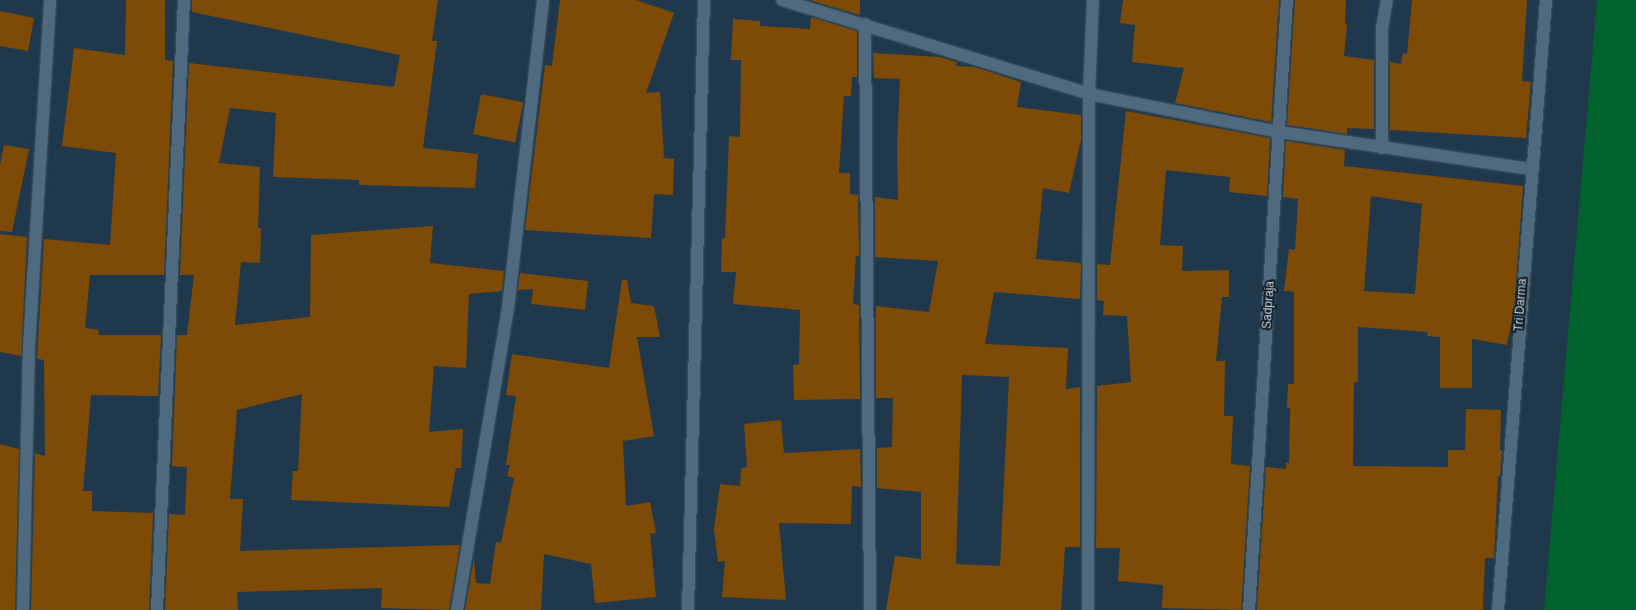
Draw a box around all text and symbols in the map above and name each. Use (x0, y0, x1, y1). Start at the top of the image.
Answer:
street label: Tri Darma (1512, 278, 1530, 332)
street label: Sadpraja (1260, 281, 1278, 329)

